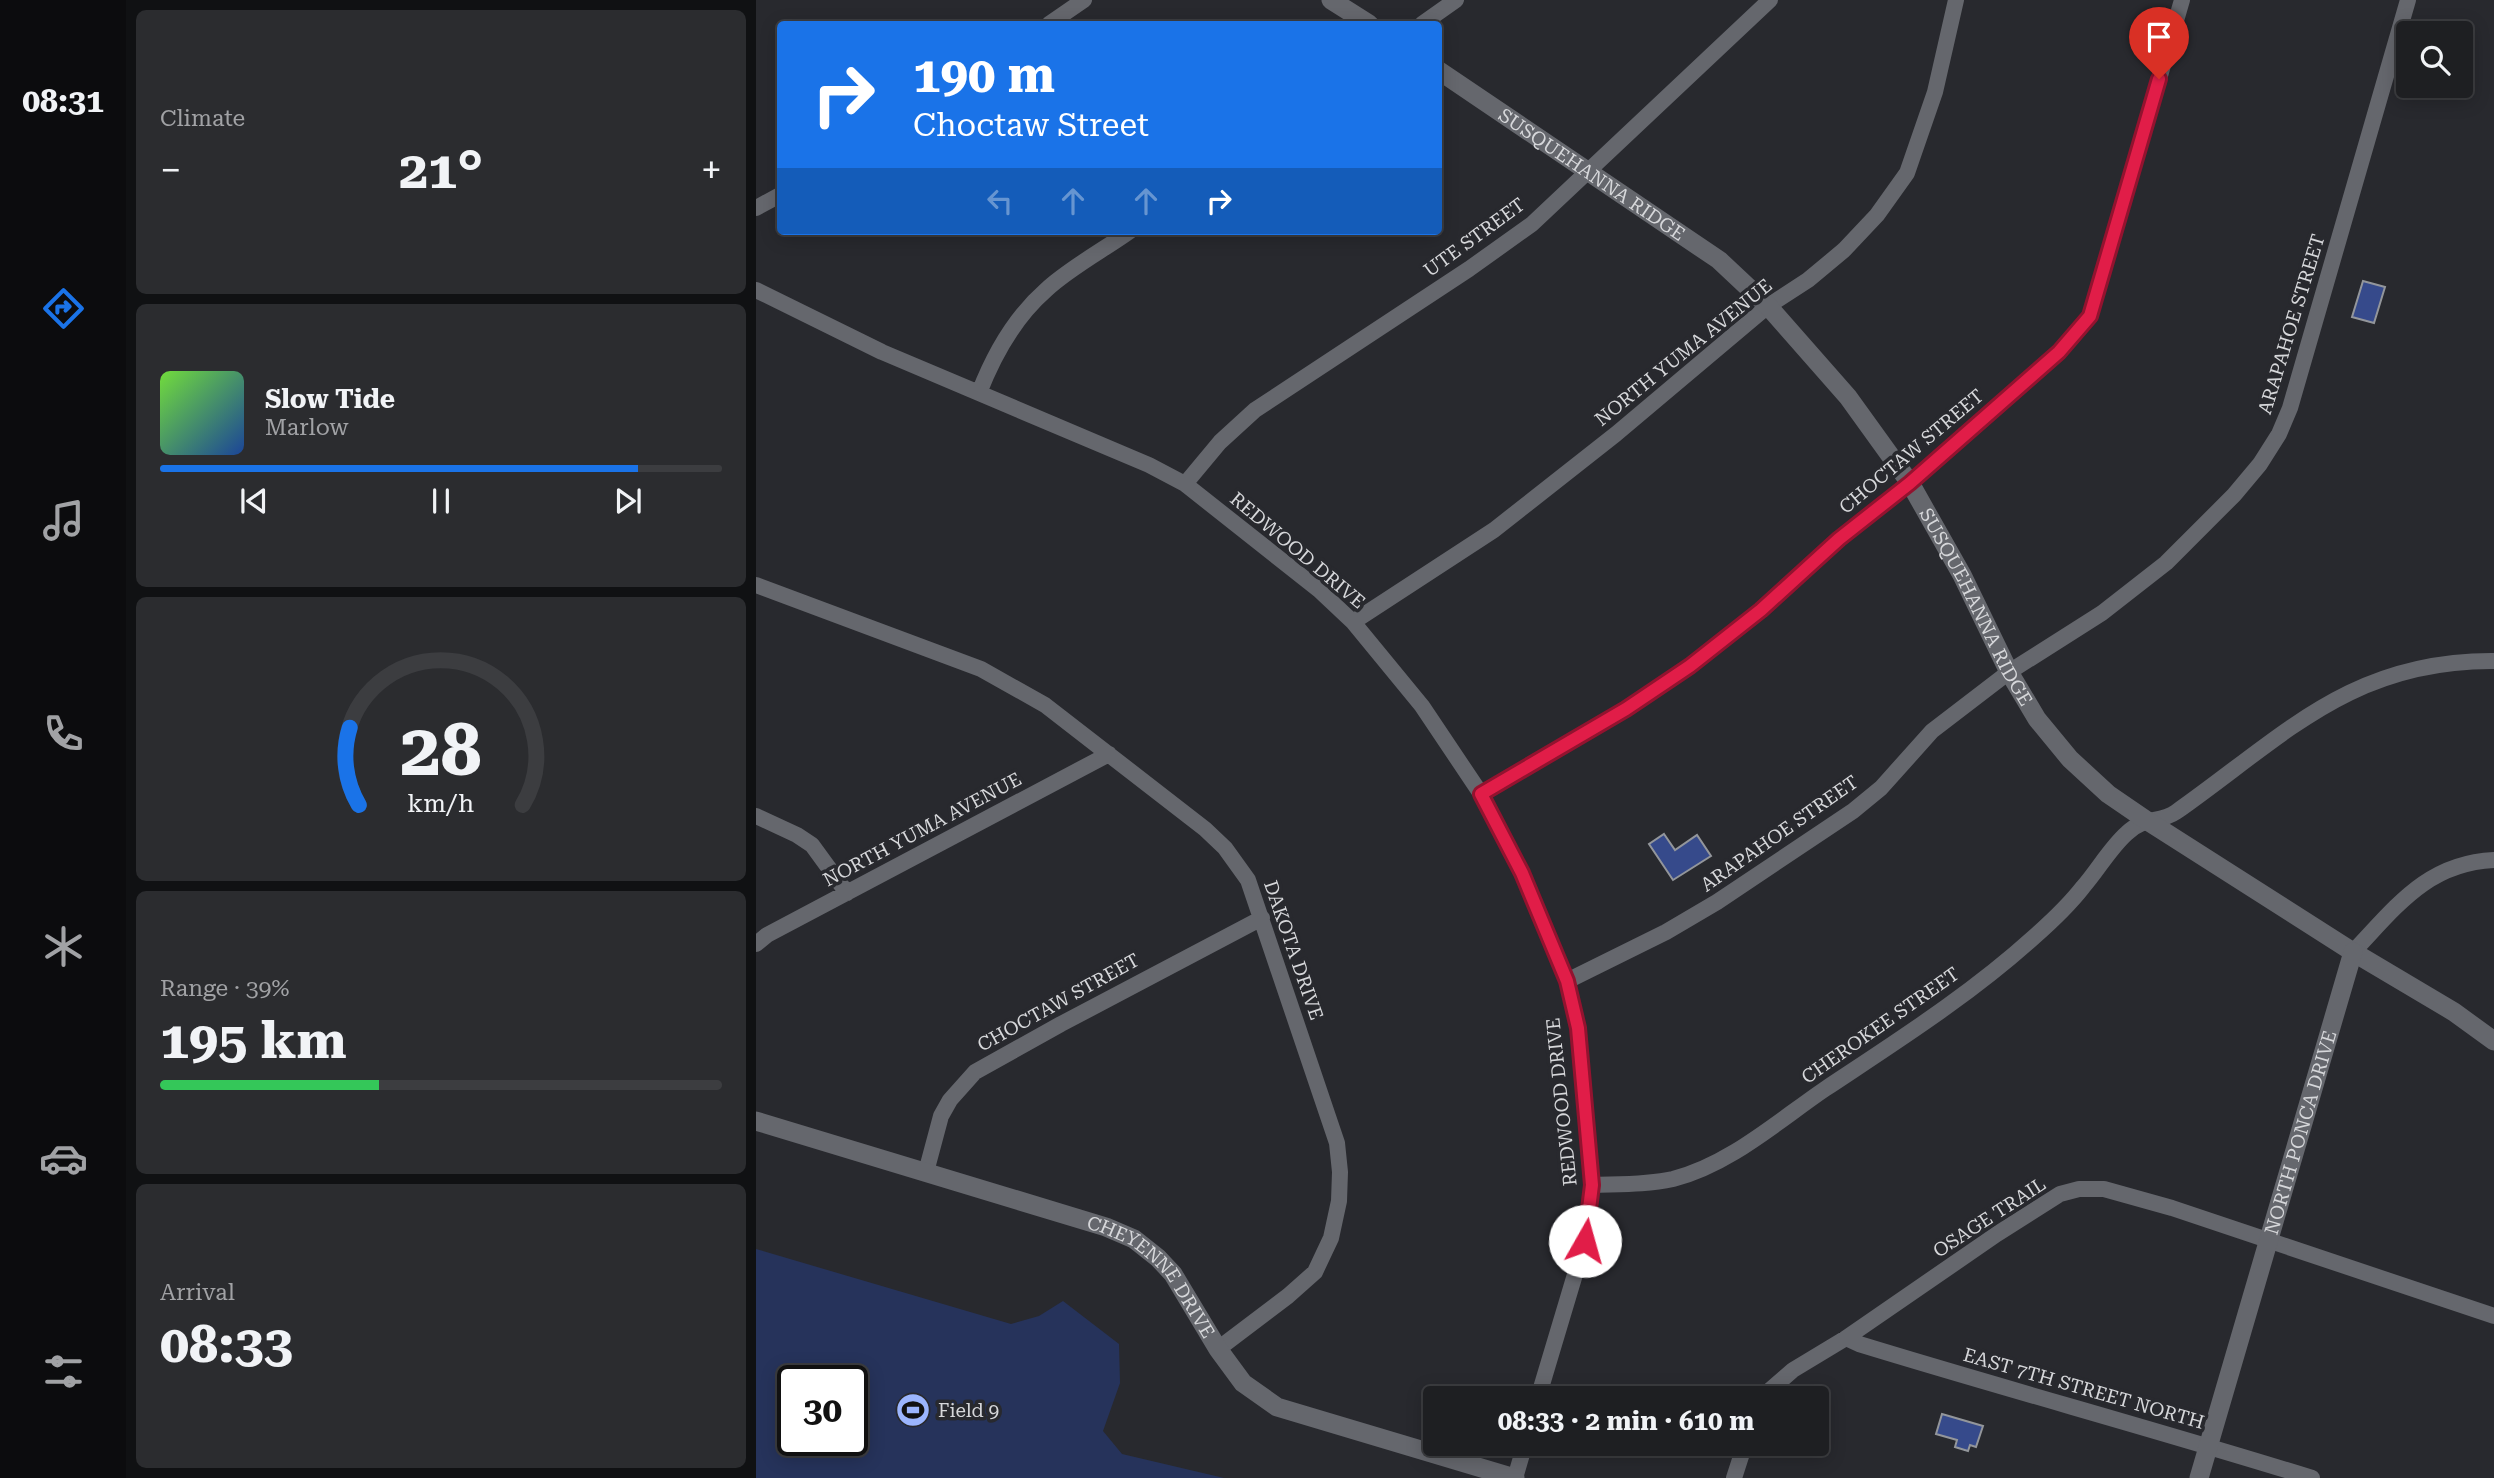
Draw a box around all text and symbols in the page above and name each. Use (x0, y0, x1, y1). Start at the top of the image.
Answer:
pin (2129, 7, 2189, 79)
icon: arrive (2140, 18, 2178, 56)
map controls (2396, 21, 2473, 98)
button: search (2396, 21, 2473, 98)
text: 190 m (913, 47, 1055, 104)
icon: right (798, 49, 889, 140)
text: 08:31 (22, 82, 104, 120)
street label: SUSQUEHANNA RIDGE (1494, 103, 1689, 246)
text: Climate (160, 105, 245, 132)
text: Choctaw Street (913, 106, 1149, 144)
text: 21° (399, 140, 483, 201)
text: − (160, 148, 181, 192)
text: + (701, 148, 722, 192)
icon: left (981, 182, 1019, 220)
icon: ahead (1054, 182, 1092, 220)
icon: ahead (1127, 182, 1165, 220)
icon: right (1200, 182, 1238, 220)
street label: UTE STREET (1419, 193, 1529, 282)
street label: ARAPAHOE STREET (2253, 231, 2330, 417)
street label: NORTH YUMA AVENUE (1590, 274, 1777, 431)
icon: directions (39, 284, 88, 333)
text: Slow Tide (265, 384, 395, 414)
street label: CHOCTAW STREET (1834, 384, 1988, 519)
text: Marlow (265, 414, 348, 441)
icon: previous (235, 482, 273, 520)
icon: pause (422, 482, 460, 520)
icon: next (609, 482, 647, 520)
street label: REDWOOD DRIVE (1226, 487, 1370, 614)
icon: music (39, 496, 88, 545)
street label: SUSQUEHANNA RIDGE (1914, 504, 2037, 710)
text: 28 (400, 708, 482, 793)
icon: phone (39, 709, 88, 758)
street label: NORTH YUMA AVENUE (819, 767, 1025, 892)
street label: ARAPAHOE STREET (1696, 770, 1862, 896)
text: km/h (408, 789, 474, 818)
street label: DAKOTA DRIVE (1259, 877, 1328, 1023)
icon: climate (39, 922, 88, 971)
street label: CHOCTAW STREET (973, 948, 1143, 1056)
street label: CHEROKEE STREET (1797, 962, 1964, 1089)
text: Range · 39% (160, 975, 289, 1002)
text: 195 km (160, 1010, 347, 1071)
street label: REDWOOD DRIVE (1541, 1017, 1582, 1187)
street label: NORTH PONCA DRIVE (2260, 1028, 2341, 1237)
icon: car (39, 1134, 88, 1183)
street label: OSAGE TRAIL (1929, 1173, 2050, 1262)
position arrow (1548, 1204, 1622, 1278)
street label: CHEYENNE DRIVE (1084, 1211, 1220, 1342)
text: Arrival (160, 1279, 235, 1306)
text: 08:33 (160, 1314, 293, 1375)
street label: EAST 7TH STREET NORTH (1961, 1343, 2207, 1434)
icon: filters (39, 1347, 88, 1396)
speed limit sign: 30 (777, 1365, 868, 1456)
sports icon: Field 9 (894, 1391, 932, 1429)
place label: Field 9 (938, 1399, 999, 1422)
text: 08:33 · 2 min · 610 m (1498, 1406, 1754, 1436)

